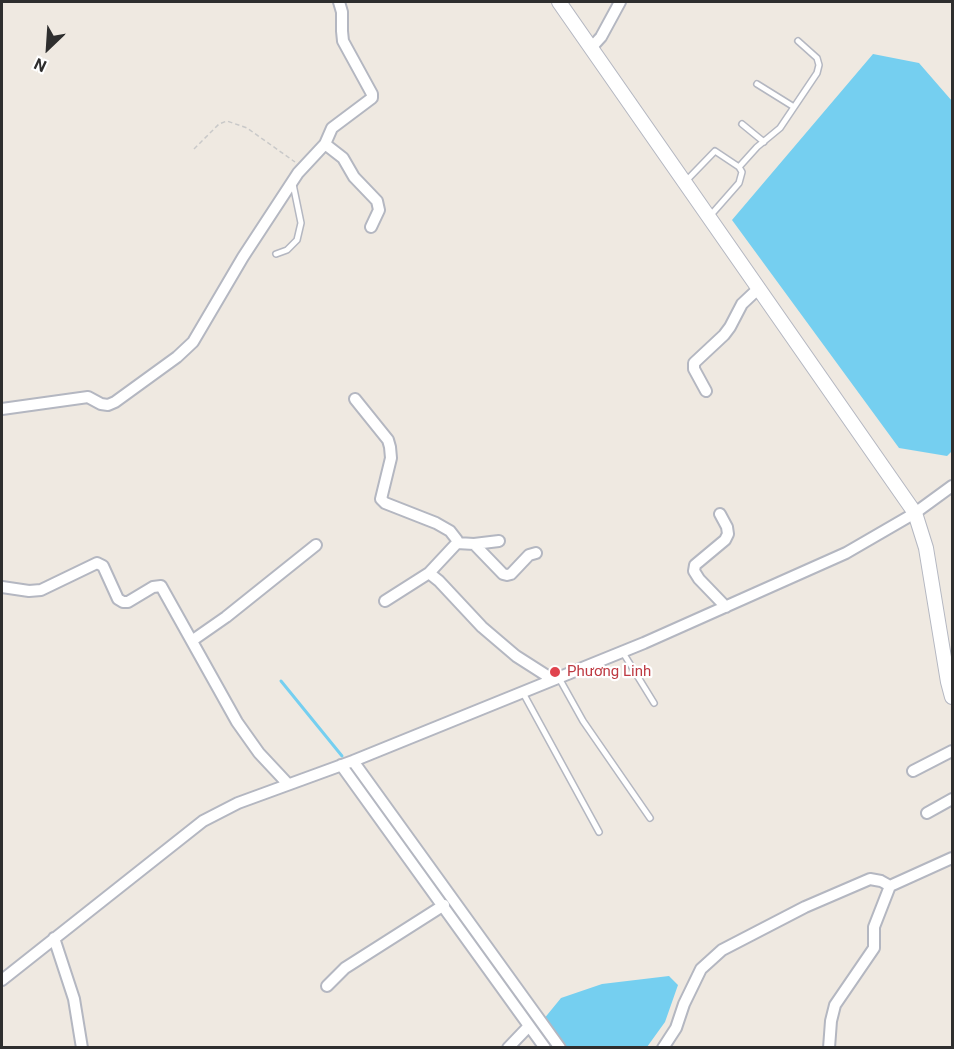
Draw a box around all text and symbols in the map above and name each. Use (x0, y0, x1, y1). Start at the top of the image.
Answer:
north arrow (18, 18, 78, 78)
text: N (31, 54, 49, 76)
place label: Phương Linh (567, 663, 651, 681)
marker: Phương Linh (548, 665, 562, 679)

